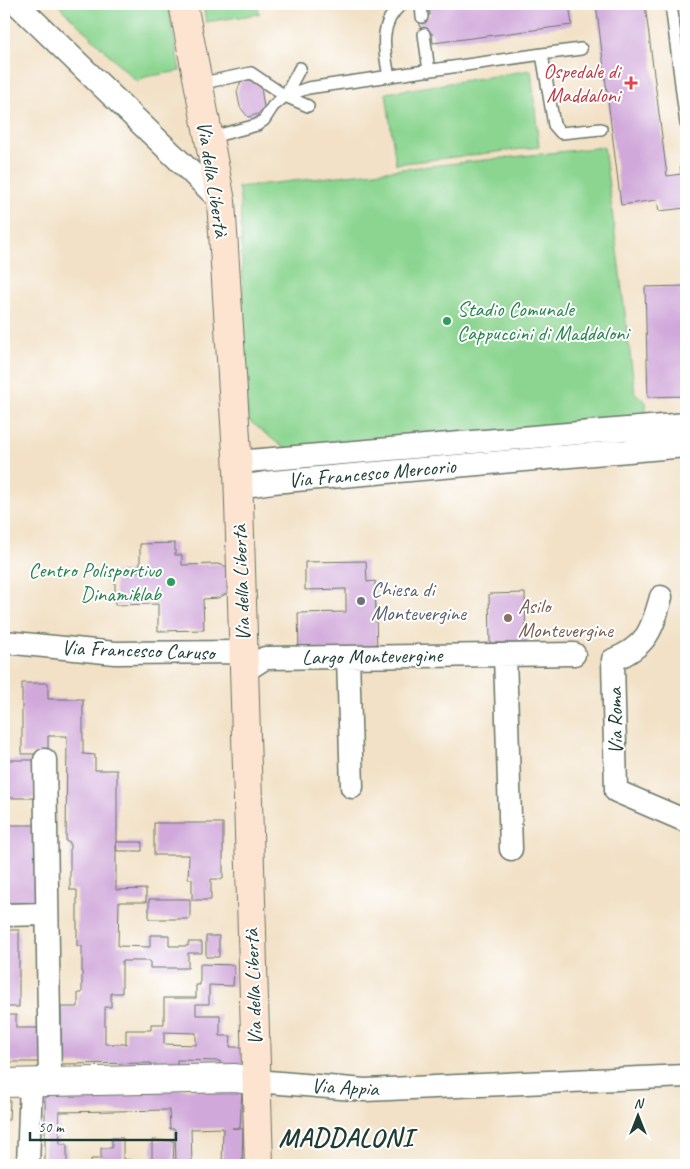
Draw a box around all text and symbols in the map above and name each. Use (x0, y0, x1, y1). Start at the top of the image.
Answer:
place label: Ospedale di Maddaloni (543, 58, 623, 108)
marker: Ospedale di Maddaloni (624, 76, 638, 90)
street label: Via della Libertà (191, 119, 235, 240)
place label: Stadio Comunale Cappuccini di Maddaloni (457, 296, 631, 346)
marker: Stadio Comunale Cappuccini di Maddaloni (441, 315, 453, 327)
street label: Via Francesco Mercorio (287, 453, 458, 493)
street label: Via della Libertà (226, 522, 256, 642)
place label: Centro Polisportivo Dinamiklab (28, 557, 163, 607)
marker: Centro Polisportivo Dinamiklab (165, 576, 177, 588)
place label: Chiesa di Montevergine (371, 576, 467, 626)
place label: Asilo Montevergine (518, 593, 614, 643)
marker: Chiesa di Montevergine (355, 595, 367, 607)
marker: Asilo Montevergine (502, 612, 514, 624)
street label: Via Francesco Caruso (61, 634, 218, 666)
street label: Largo Montevergine (302, 642, 445, 670)
street label: Via Roma (601, 686, 629, 754)
street label: Via della Libertà (238, 926, 268, 1046)
street label: Via Appia (311, 1072, 381, 1102)
north arrow (612, 1092, 662, 1142)
text: N (634, 1095, 645, 1112)
scale bar (30, 1109, 176, 1141)
text: 50 m (38, 1118, 65, 1137)
district label: MADDALONI (279, 1121, 419, 1154)

